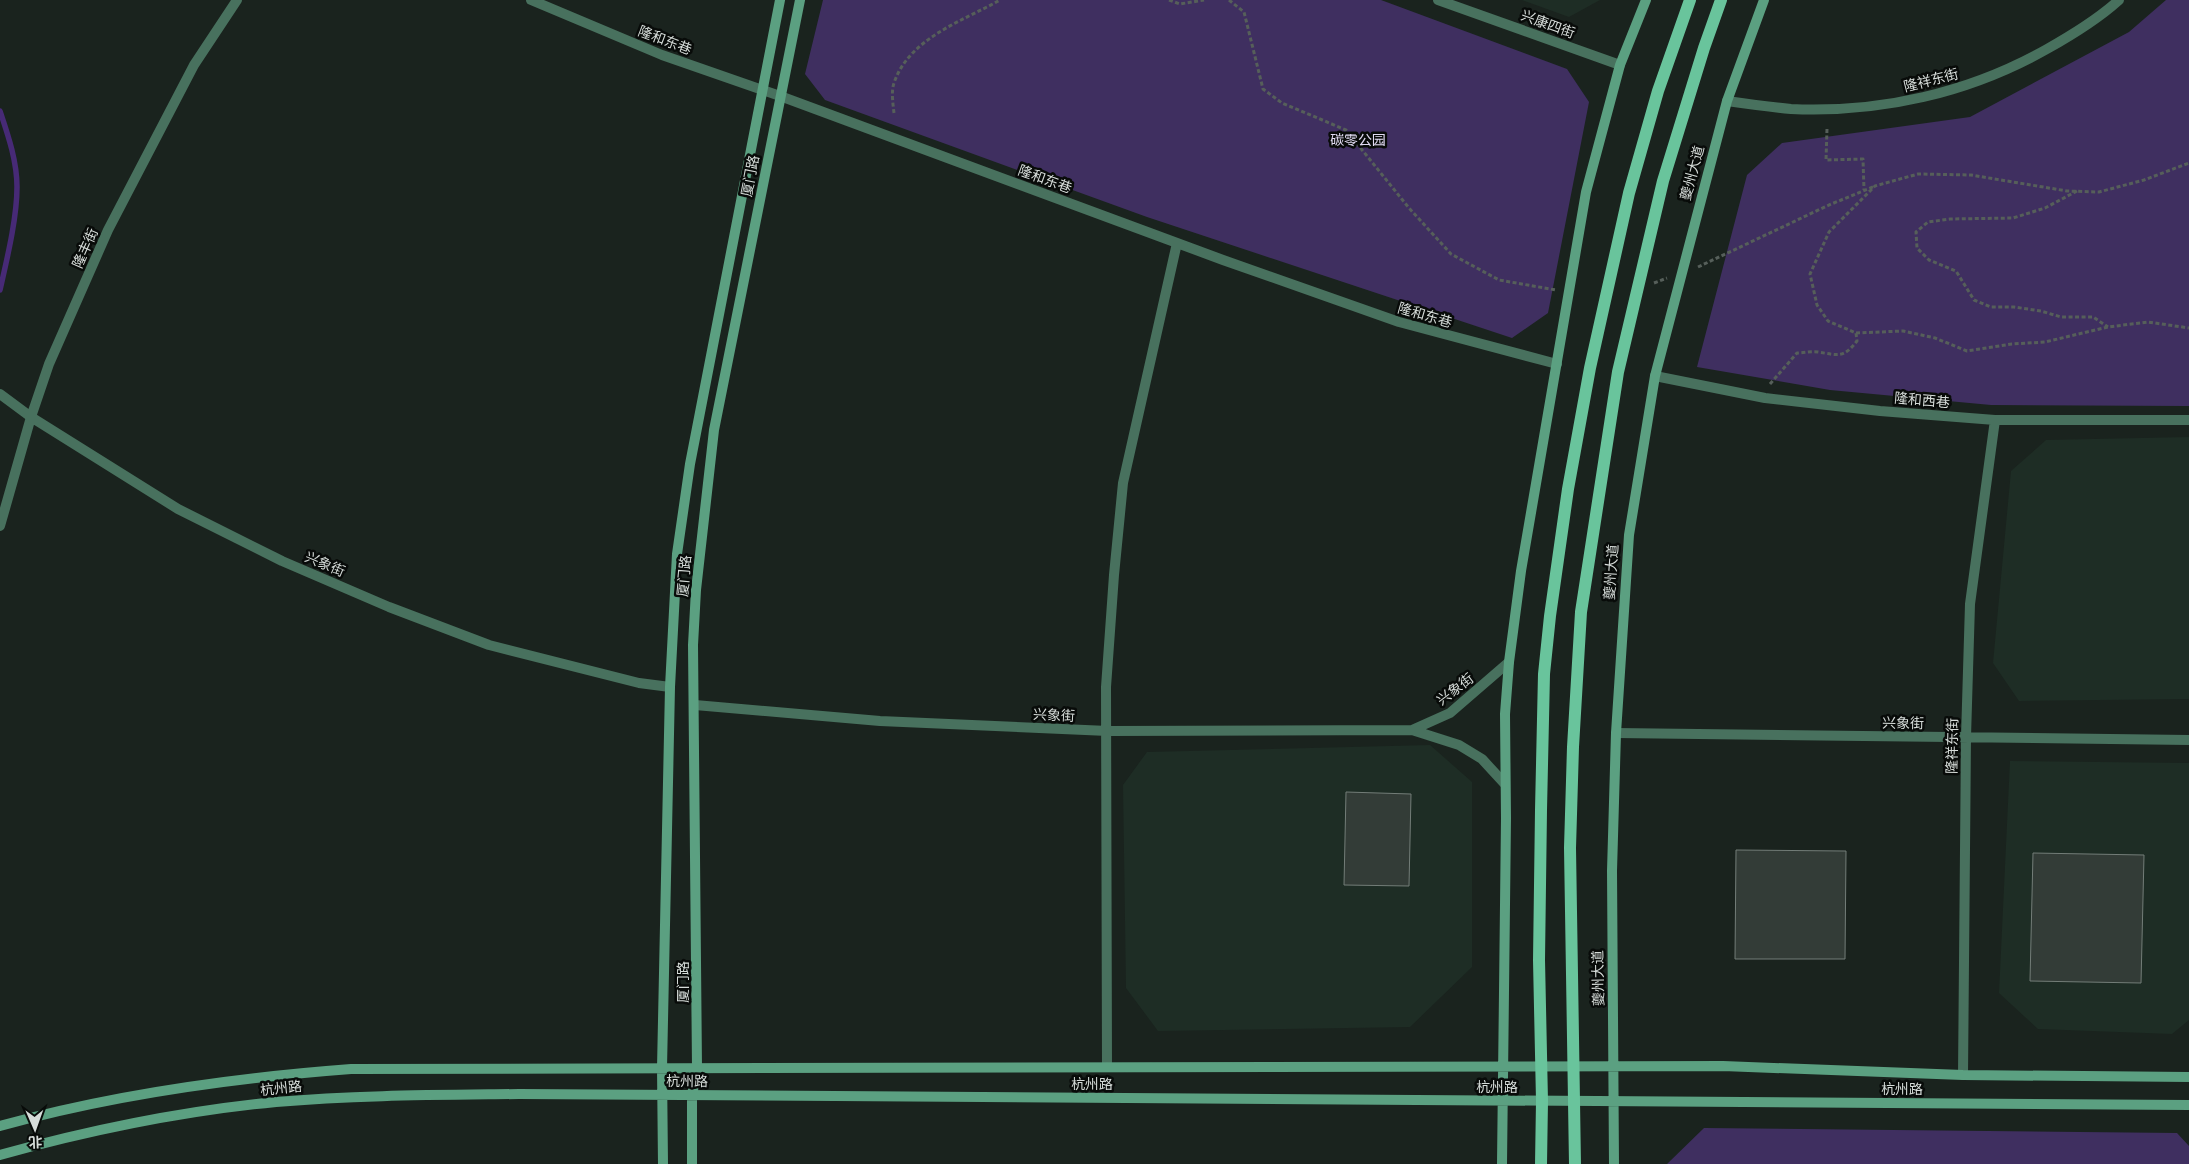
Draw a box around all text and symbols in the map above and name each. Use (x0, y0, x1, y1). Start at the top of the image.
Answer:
street label: 兴康四街 (1519, 7, 1577, 41)
street label: 隆和东巷 (636, 22, 694, 58)
street label: 隆祥东街 (1902, 65, 1960, 95)
park label: 碳零公园 (1330, 132, 1386, 148)
street label: 夔州大道 (1677, 144, 1707, 202)
street label: 厦门路 (738, 154, 762, 198)
street label: 隆和东巷 (1016, 162, 1074, 196)
street label: 隆丰街 (69, 226, 101, 270)
street label: 隆和东巷 (1396, 300, 1454, 330)
street label: 隆和西巷 (1893, 390, 1951, 410)
street label: 夔州大道 (1601, 544, 1621, 600)
street label: 兴象街 (303, 548, 347, 580)
street label: 厦门路 (674, 554, 694, 598)
street label: 兴象街 (1433, 670, 1477, 708)
street label: 兴象街 (1033, 706, 1075, 724)
street label: 兴象街 (1882, 715, 1924, 731)
street label: 隆祥东街 (1944, 718, 1960, 774)
street label: 夔州大道 (1590, 950, 1606, 1006)
street label: 厦门路 (675, 961, 691, 1003)
street label: 杭州路 (666, 1073, 708, 1089)
street label: 杭州路 (1071, 1076, 1113, 1092)
street label: 杭州路 (259, 1078, 303, 1098)
street label: 杭州路 (1476, 1079, 1518, 1095)
street label: 杭州路 (1881, 1081, 1923, 1097)
north arrow (10, 1104, 60, 1154)
text: 北 (28, 1134, 43, 1150)

